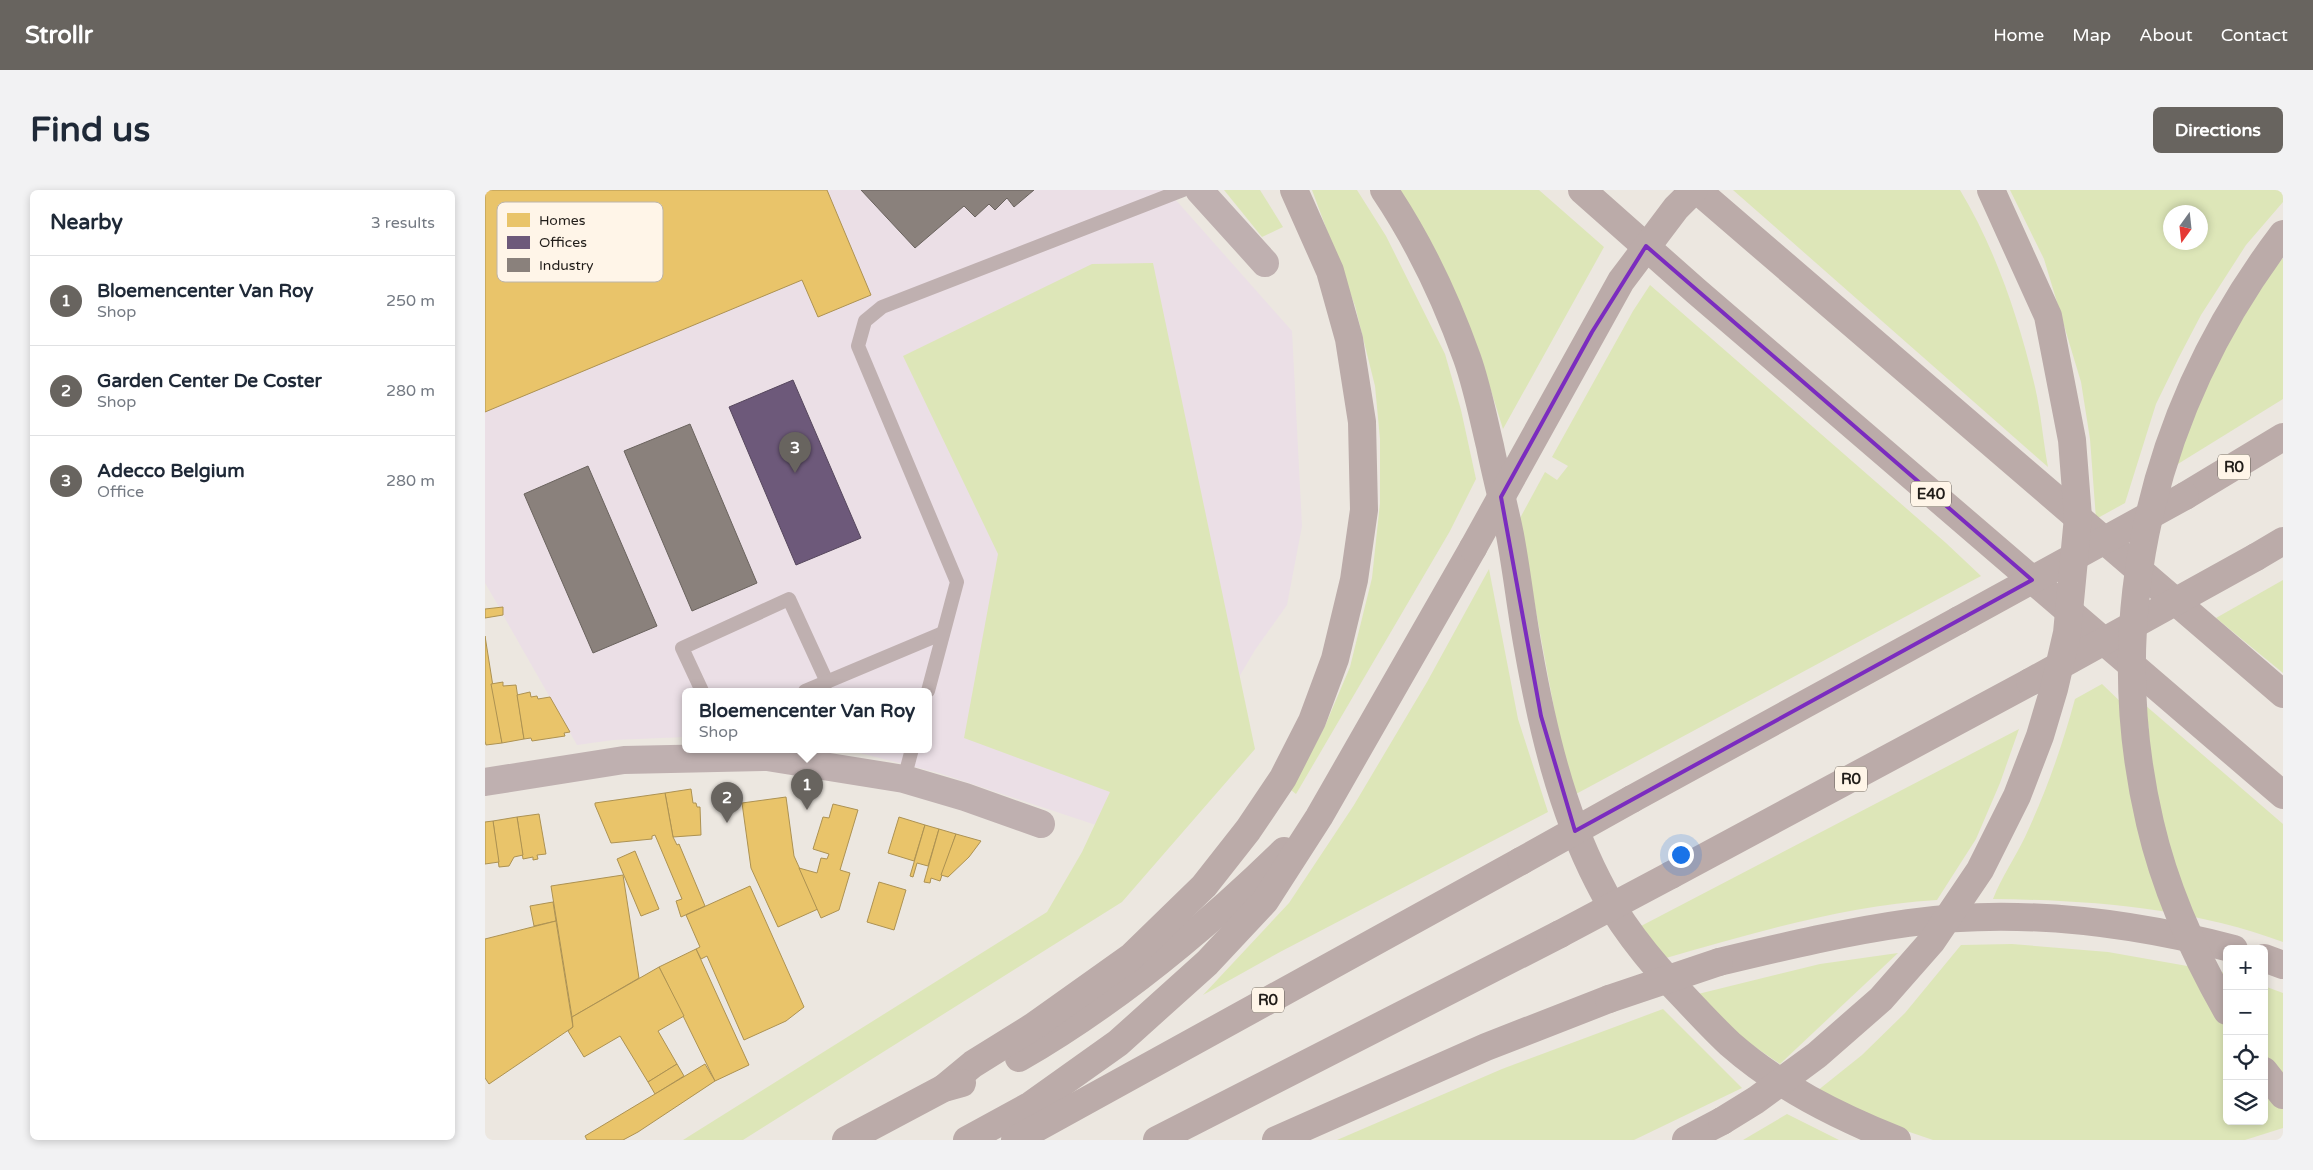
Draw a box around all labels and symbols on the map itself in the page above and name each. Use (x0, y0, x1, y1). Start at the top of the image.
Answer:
legend (497, 202, 663, 282)
north arrow (2163, 205, 2208, 250)
text: Homes (539, 212, 586, 229)
text: Offices (539, 234, 587, 251)
text: Industry (539, 257, 594, 274)
pin: 3 (779, 432, 811, 473)
road number: R0 (2218, 454, 2250, 480)
road number: E40 (1911, 482, 1951, 506)
road number: R0 (1835, 766, 1867, 792)
pin: 1 (791, 769, 823, 810)
pin: 2 (711, 782, 743, 823)
your location (1668, 842, 1694, 868)
road number: R0 (1252, 988, 1284, 1012)

